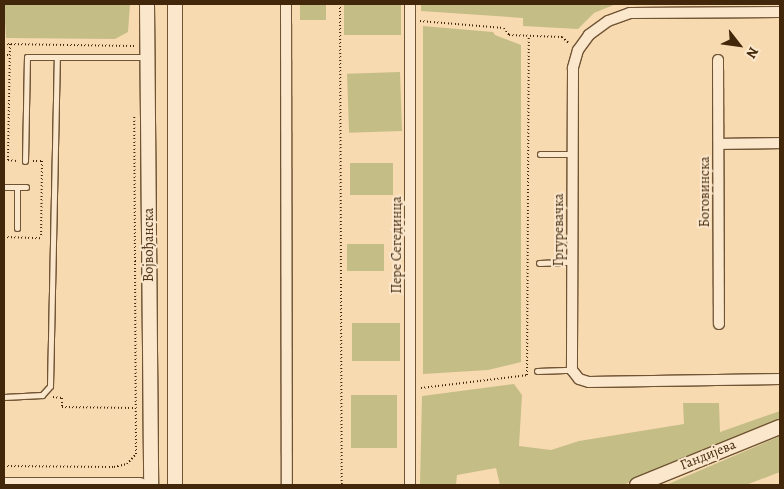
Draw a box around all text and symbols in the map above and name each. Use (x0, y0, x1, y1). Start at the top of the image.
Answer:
north arrow (714, 20, 764, 70)
text: N (742, 44, 763, 62)
street label: Боговинска (697, 157, 713, 227)
street label: Гргуревачка (551, 194, 567, 266)
street label: Пере Сегединца (389, 196, 405, 294)
street label: Војвођанска (141, 208, 157, 282)
street label: Гандијева (678, 436, 738, 474)

